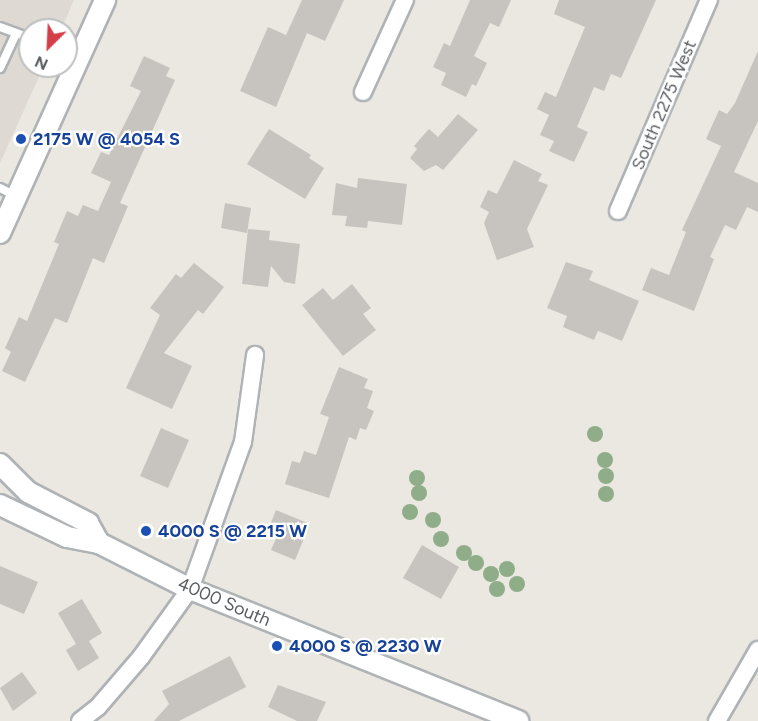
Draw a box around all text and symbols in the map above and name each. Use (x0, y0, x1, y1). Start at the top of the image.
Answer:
north arrow (18, 18, 78, 78)
street label: South 2275 West (627, 37, 701, 173)
text: N (32, 52, 51, 74)
place label: 2175 W @ 4054 S (33, 128, 180, 150)
marker: 2175 W @ 4054 S (14, 132, 28, 146)
place label: 4000 S @ 2215 W (158, 520, 307, 542)
marker: 4000 S @ 2215 W (139, 524, 153, 538)
street label: 4000 South (174, 573, 274, 631)
place label: 4000 S @ 2230 W (289, 635, 442, 657)
marker: 4000 S @ 2230 W (270, 639, 284, 653)

